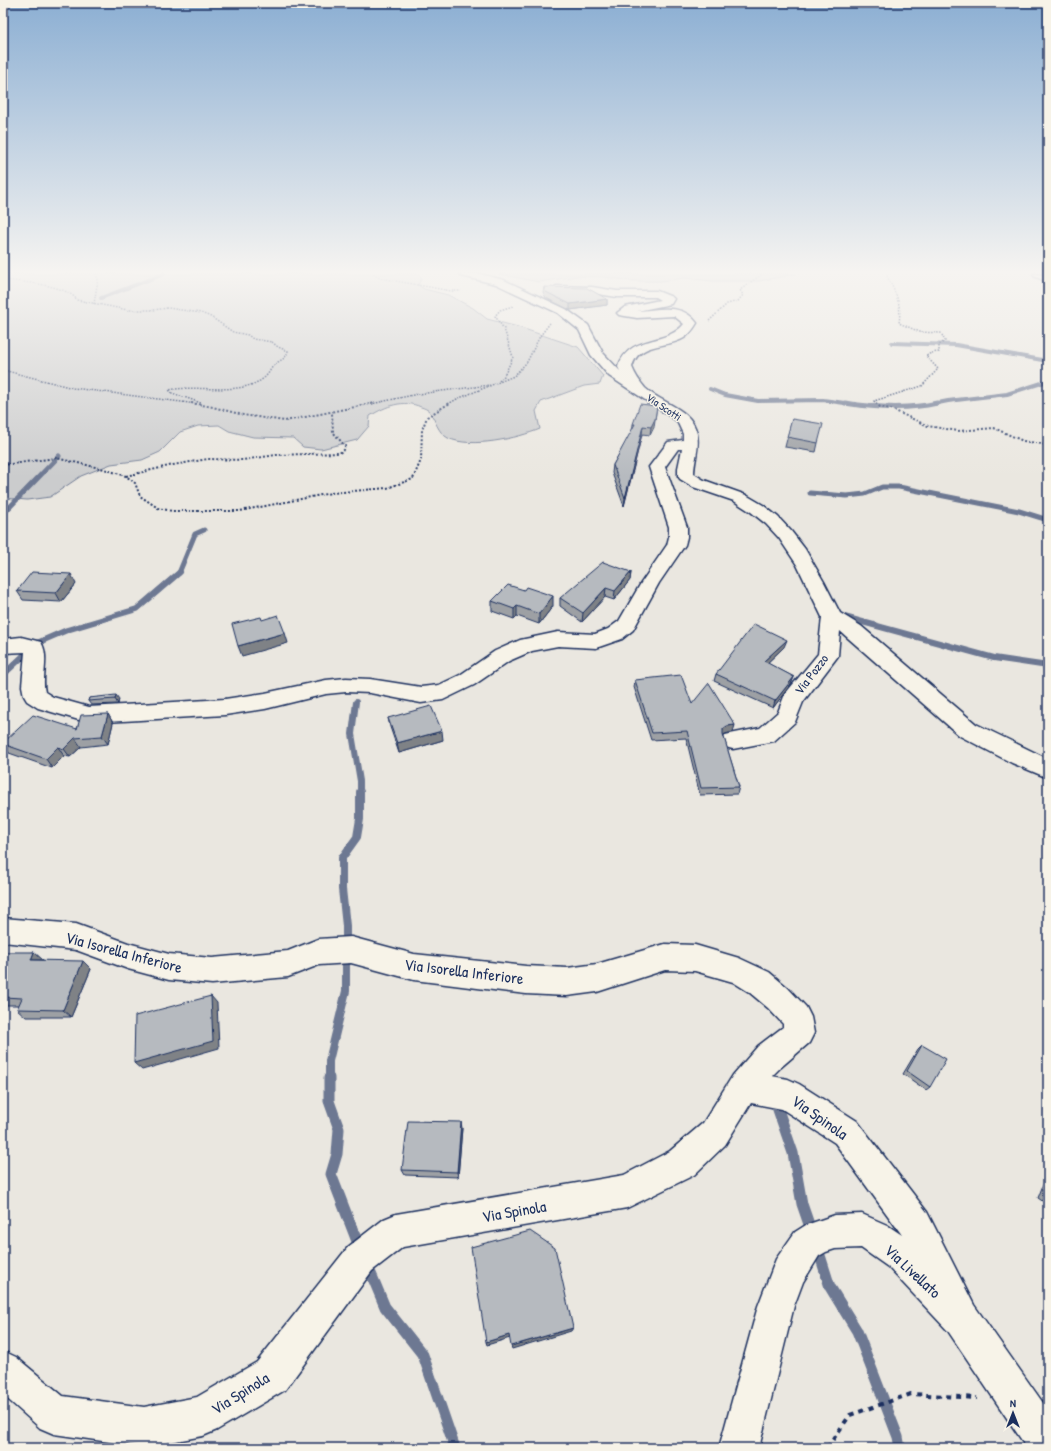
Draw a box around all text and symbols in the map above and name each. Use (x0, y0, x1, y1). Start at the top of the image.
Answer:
street label: Via Scotti (644, 390, 684, 424)
street label: Via Pozzo (790, 650, 832, 698)
street label: Via Isorella Inferiore (63, 926, 185, 978)
street label: Via Isorella Inferiore (403, 953, 526, 989)
street label: Via Spinola (787, 1089, 853, 1145)
street label: Via Spinola (480, 1195, 548, 1227)
street label: Via Livellato (880, 1239, 946, 1303)
street label: Via Spinola (207, 1367, 273, 1419)
north arrow (993, 1393, 1033, 1433)
text: N (1010, 1396, 1016, 1410)

